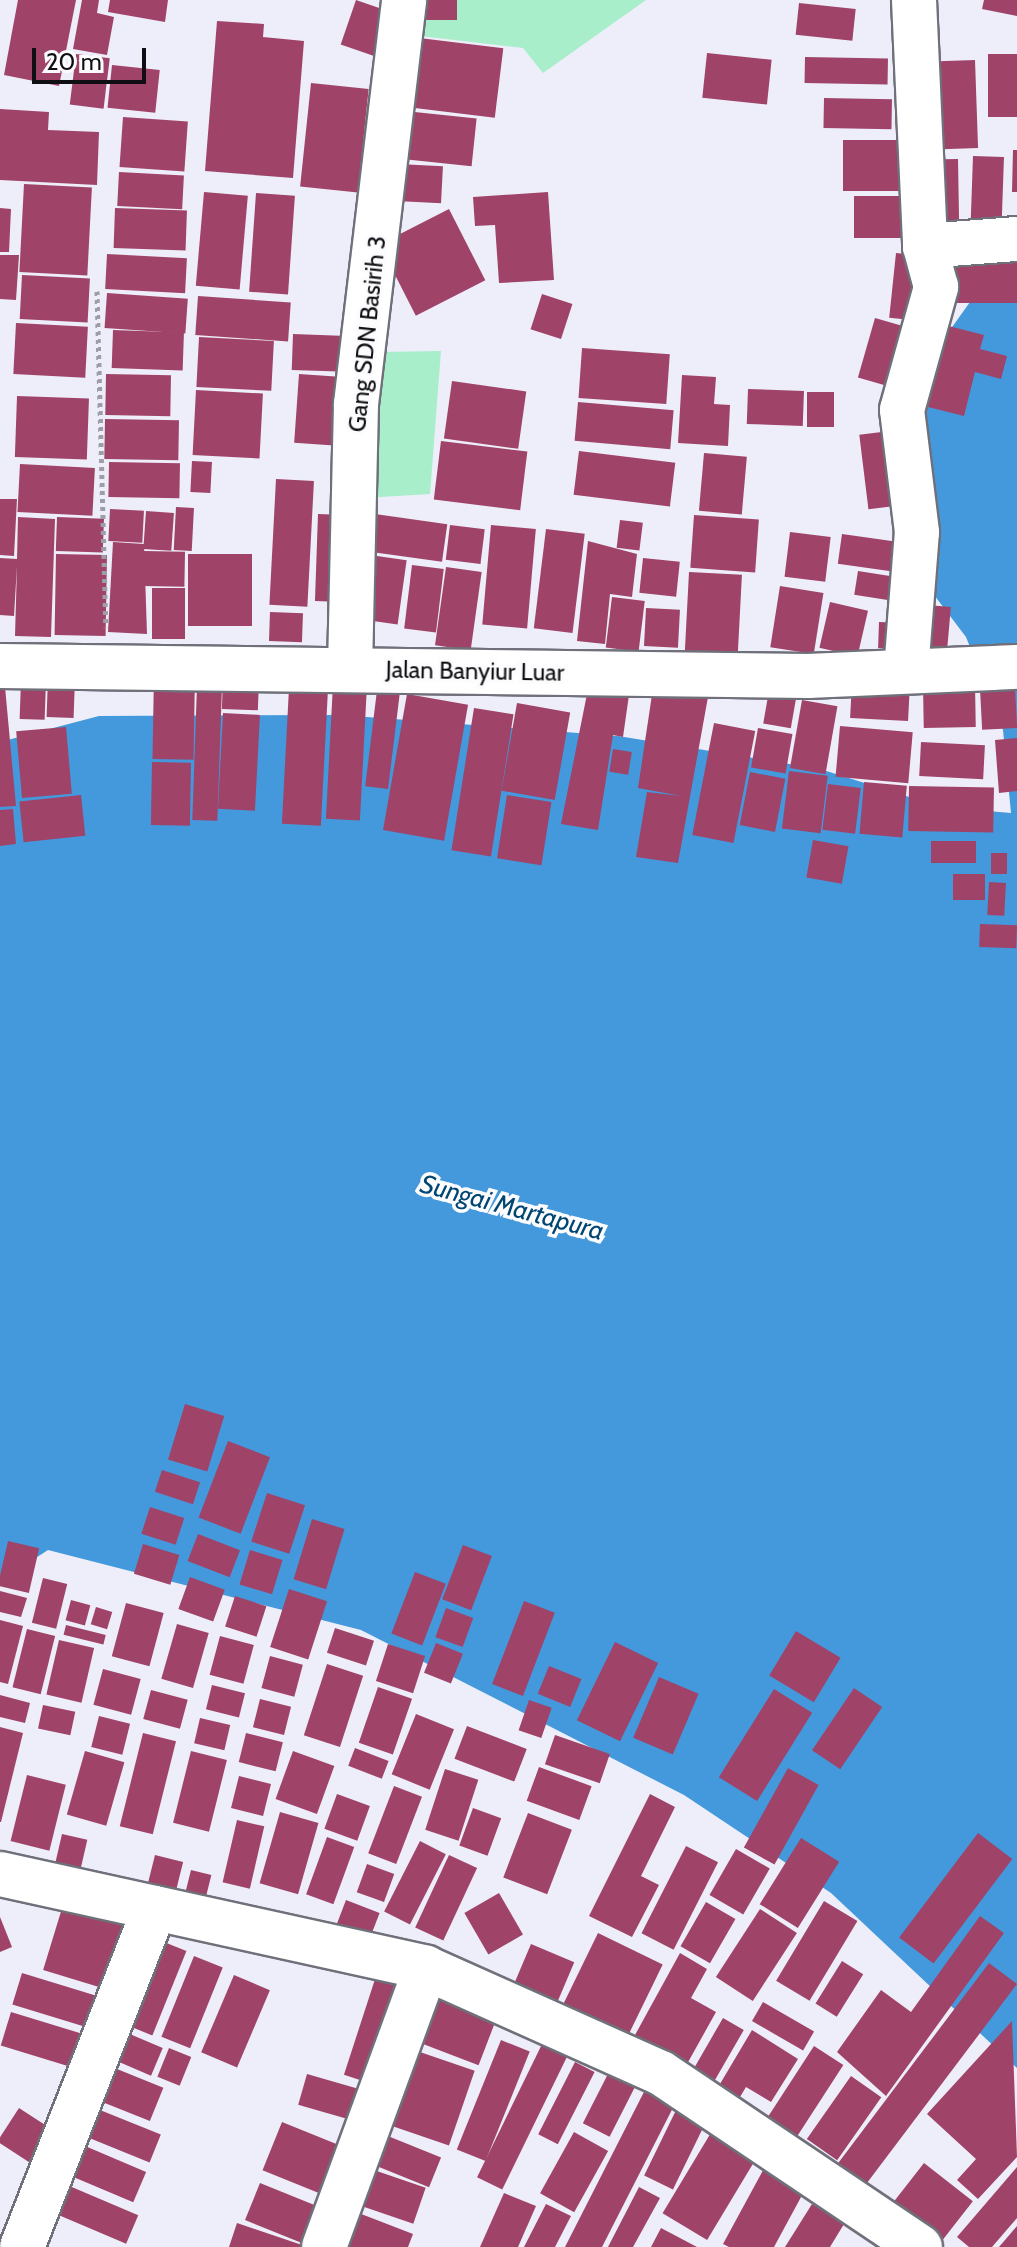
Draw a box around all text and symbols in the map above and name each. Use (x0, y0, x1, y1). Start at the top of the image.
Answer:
scale bar (36, 32, 150, 82)
text: 20 m (46, 47, 102, 76)
street label: Gang SDN Basirih 3 (342, 234, 392, 434)
street label: Jalan Banyiur Luar (385, 655, 565, 687)
water label: Sungai Martapura (417, 1169, 607, 1247)

